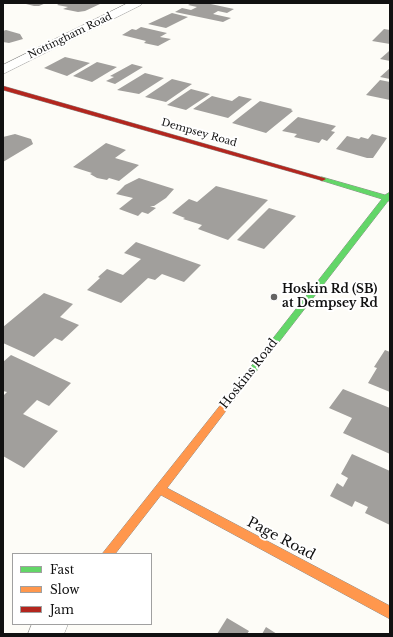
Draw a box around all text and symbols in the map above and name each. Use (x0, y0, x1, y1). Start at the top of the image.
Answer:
street label: Nottingham Road (26, 11, 114, 61)
street label: Dempsey Road (160, 116, 238, 150)
place label: Hoskin Rd (SB) at Dempsey Rd (282, 283, 378, 311)
marker: Hoskin Rd (SB) at Dempsey Rd (269, 292, 279, 302)
street label: Hoskins Road (217, 336, 281, 412)
street label: Page Road (244, 514, 318, 564)
legend (12, 553, 152, 625)
text: Fast (50, 562, 74, 577)
text: Slow (50, 582, 79, 597)
text: Jam (50, 602, 74, 617)

